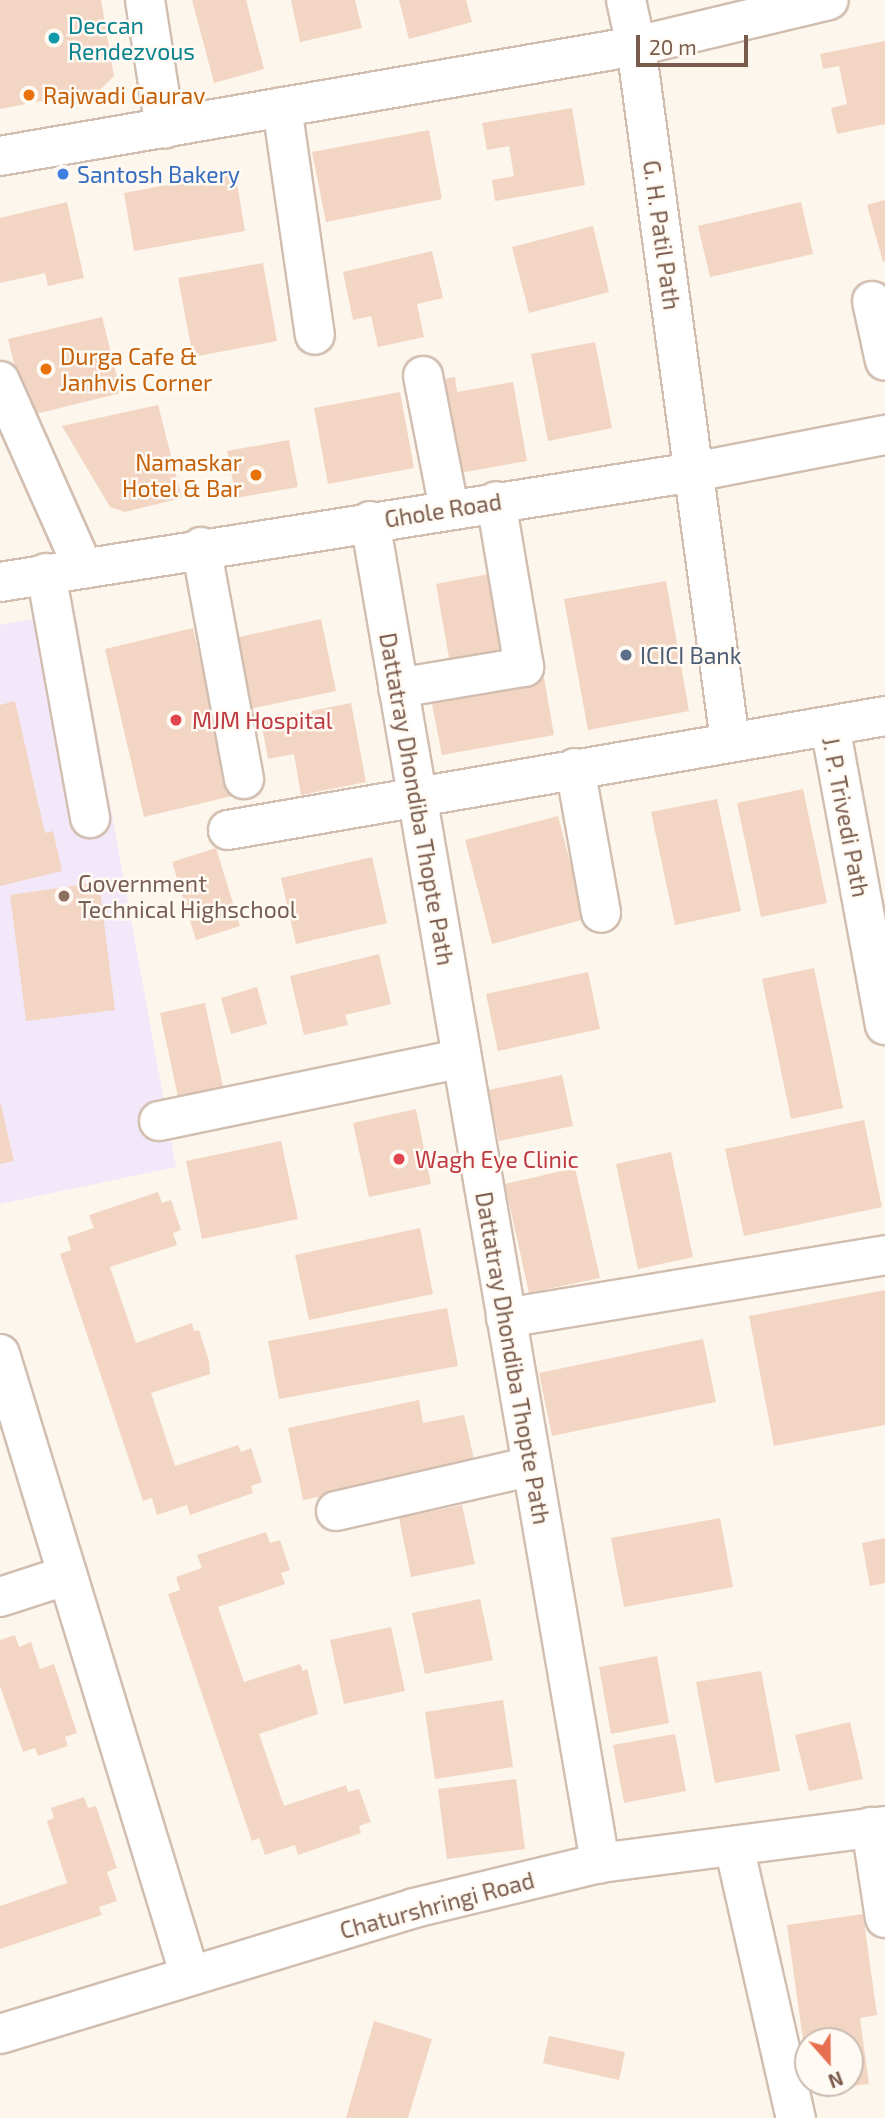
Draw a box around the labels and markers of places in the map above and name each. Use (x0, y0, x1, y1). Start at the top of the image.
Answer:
place label: Deccan Rendezvous (68, 11, 195, 65)
marker: Deccan Rendezvous (46, 30, 62, 46)
place label: Rajwadi Gaurav (43, 81, 205, 109)
marker: Rajwadi Gaurav (21, 87, 37, 103)
place label: Santosh Bakery (77, 160, 240, 188)
marker: Santosh Bakery (55, 166, 71, 182)
place label: Durga Cafe & Janhvis Corner (60, 342, 212, 396)
marker: Durga Cafe & Janhvis Corner (38, 361, 54, 377)
place label: Namaskar Hotel & Bar (122, 448, 242, 502)
marker: Namaskar Hotel & Bar (248, 467, 264, 483)
place label: ICICI Bank (640, 641, 741, 669)
marker: ICICI Bank (618, 647, 634, 663)
place label: MJM Hospital (192, 706, 333, 734)
marker: MJM Hospital (166, 710, 186, 730)
place label: Government Technical Highschool (78, 869, 297, 923)
marker: Government Technical Highschool (56, 888, 72, 904)
place label: Wagh Eye Clinic (415, 1145, 579, 1173)
marker: Wagh Eye Clinic (389, 1149, 409, 1169)

